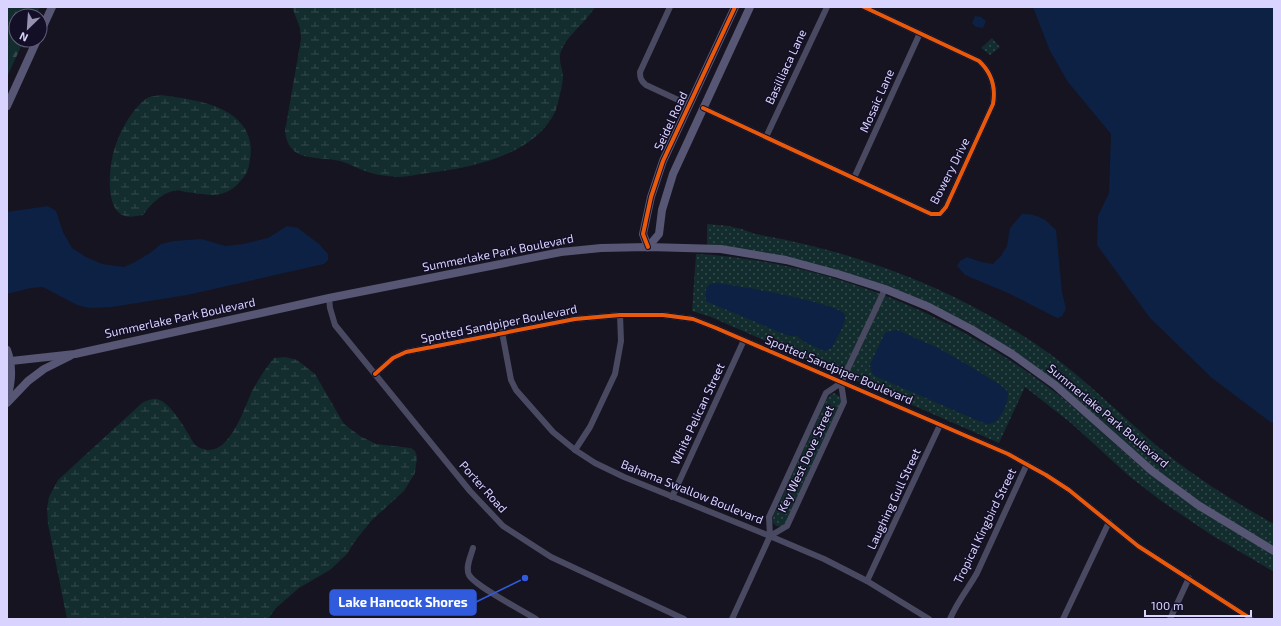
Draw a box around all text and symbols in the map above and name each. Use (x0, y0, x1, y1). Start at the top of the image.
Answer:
north arrow (8, 8, 48, 48)
street label: Basilliaca Lane (762, 27, 809, 106)
text: N (17, 30, 30, 45)
street label: Mosaic Lane (856, 67, 896, 134)
street label: Seidel Road (650, 89, 690, 152)
street label: Bowery Drive (926, 135, 972, 206)
street label: Summerlake Park Boulevard (421, 230, 575, 274)
street label: Summerlake Park Boulevard (103, 294, 256, 340)
street label: Spotted Sandpiper Boulevard (419, 301, 578, 345)
street label: Spotted Sandpiper Boulevard (764, 332, 915, 407)
street label: White Pelican Street (667, 360, 727, 467)
street label: Summerlake Park Boulevard (1045, 360, 1172, 470)
street label: Key West Dove Street (774, 403, 836, 514)
street label: Laughing Gull Street (864, 445, 923, 551)
street label: Bahama Swallow Boulevard (619, 456, 766, 526)
street label: Porter Road (457, 458, 511, 515)
street label: Tropical Kingbird Street (950, 465, 1018, 586)
callout: Lake Hancock Shores (330, 590, 476, 615)
scale bar (1145, 592, 1251, 618)
text: Lake Hancock Shores (338, 594, 468, 610)
text: 100 m (1151, 598, 1183, 612)

